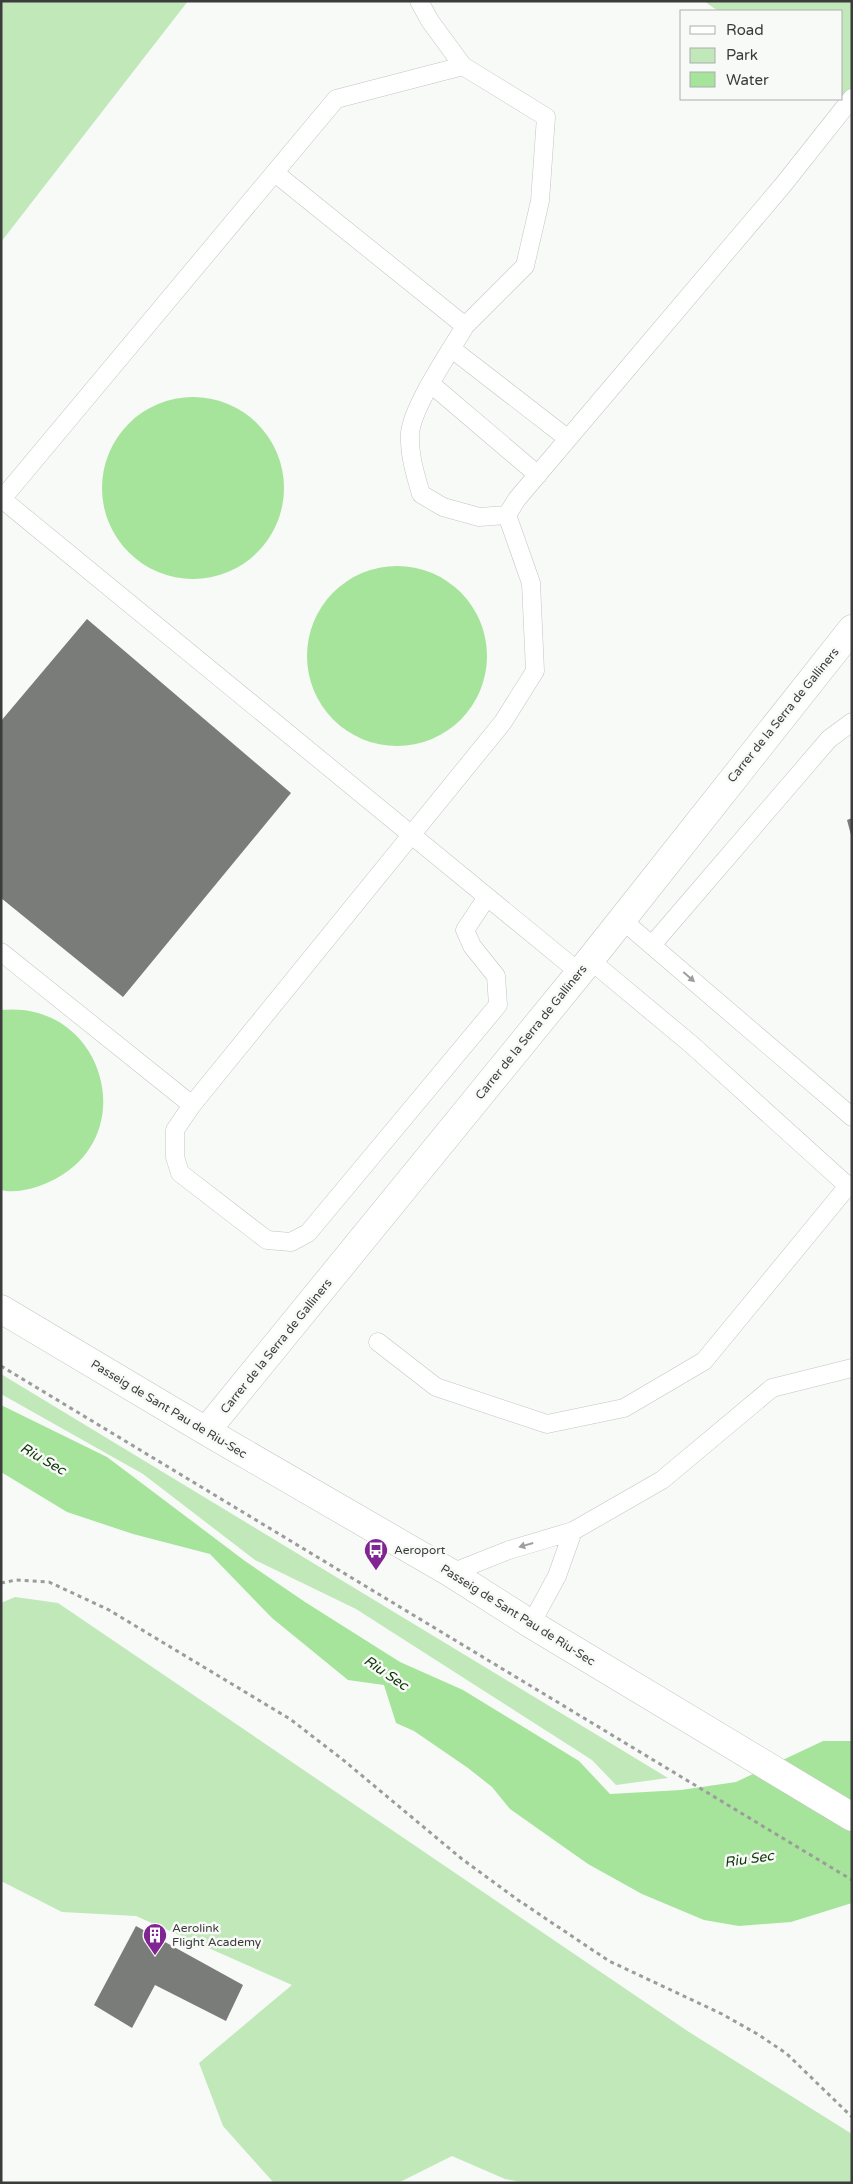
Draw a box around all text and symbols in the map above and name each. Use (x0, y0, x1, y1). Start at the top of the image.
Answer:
legend (680, 10, 843, 100)
text: Road (726, 21, 764, 39)
text: Park (726, 46, 758, 64)
text: Water (726, 71, 769, 89)
street label: Carrer de la Serra de Galliners (724, 645, 842, 785)
street label: Carrer de la Serra de Galliners (472, 962, 590, 1102)
one-way arrow (683, 971, 695, 982)
street label: Carrer de la Serra de Galliners (217, 1276, 335, 1416)
street label: Passeig de Sant Pau de Riu-Sec (88, 1357, 250, 1461)
water label: Riu Sec (17, 1439, 70, 1480)
bus stop icon: Aeroport (363, 1537, 389, 1571)
one-way arrow (519, 1541, 534, 1549)
place label: Aeroport (394, 1543, 446, 1557)
street label: Passeig de Sant Pau de Riu-Sec (438, 1562, 598, 1668)
water label: Riu Sec (361, 1652, 413, 1695)
water label: Riu Sec (723, 1847, 776, 1871)
place label: Aerolink Flight Academy (172, 1921, 262, 1949)
building icon: Aerolink Flight Academy (142, 1922, 168, 1956)

